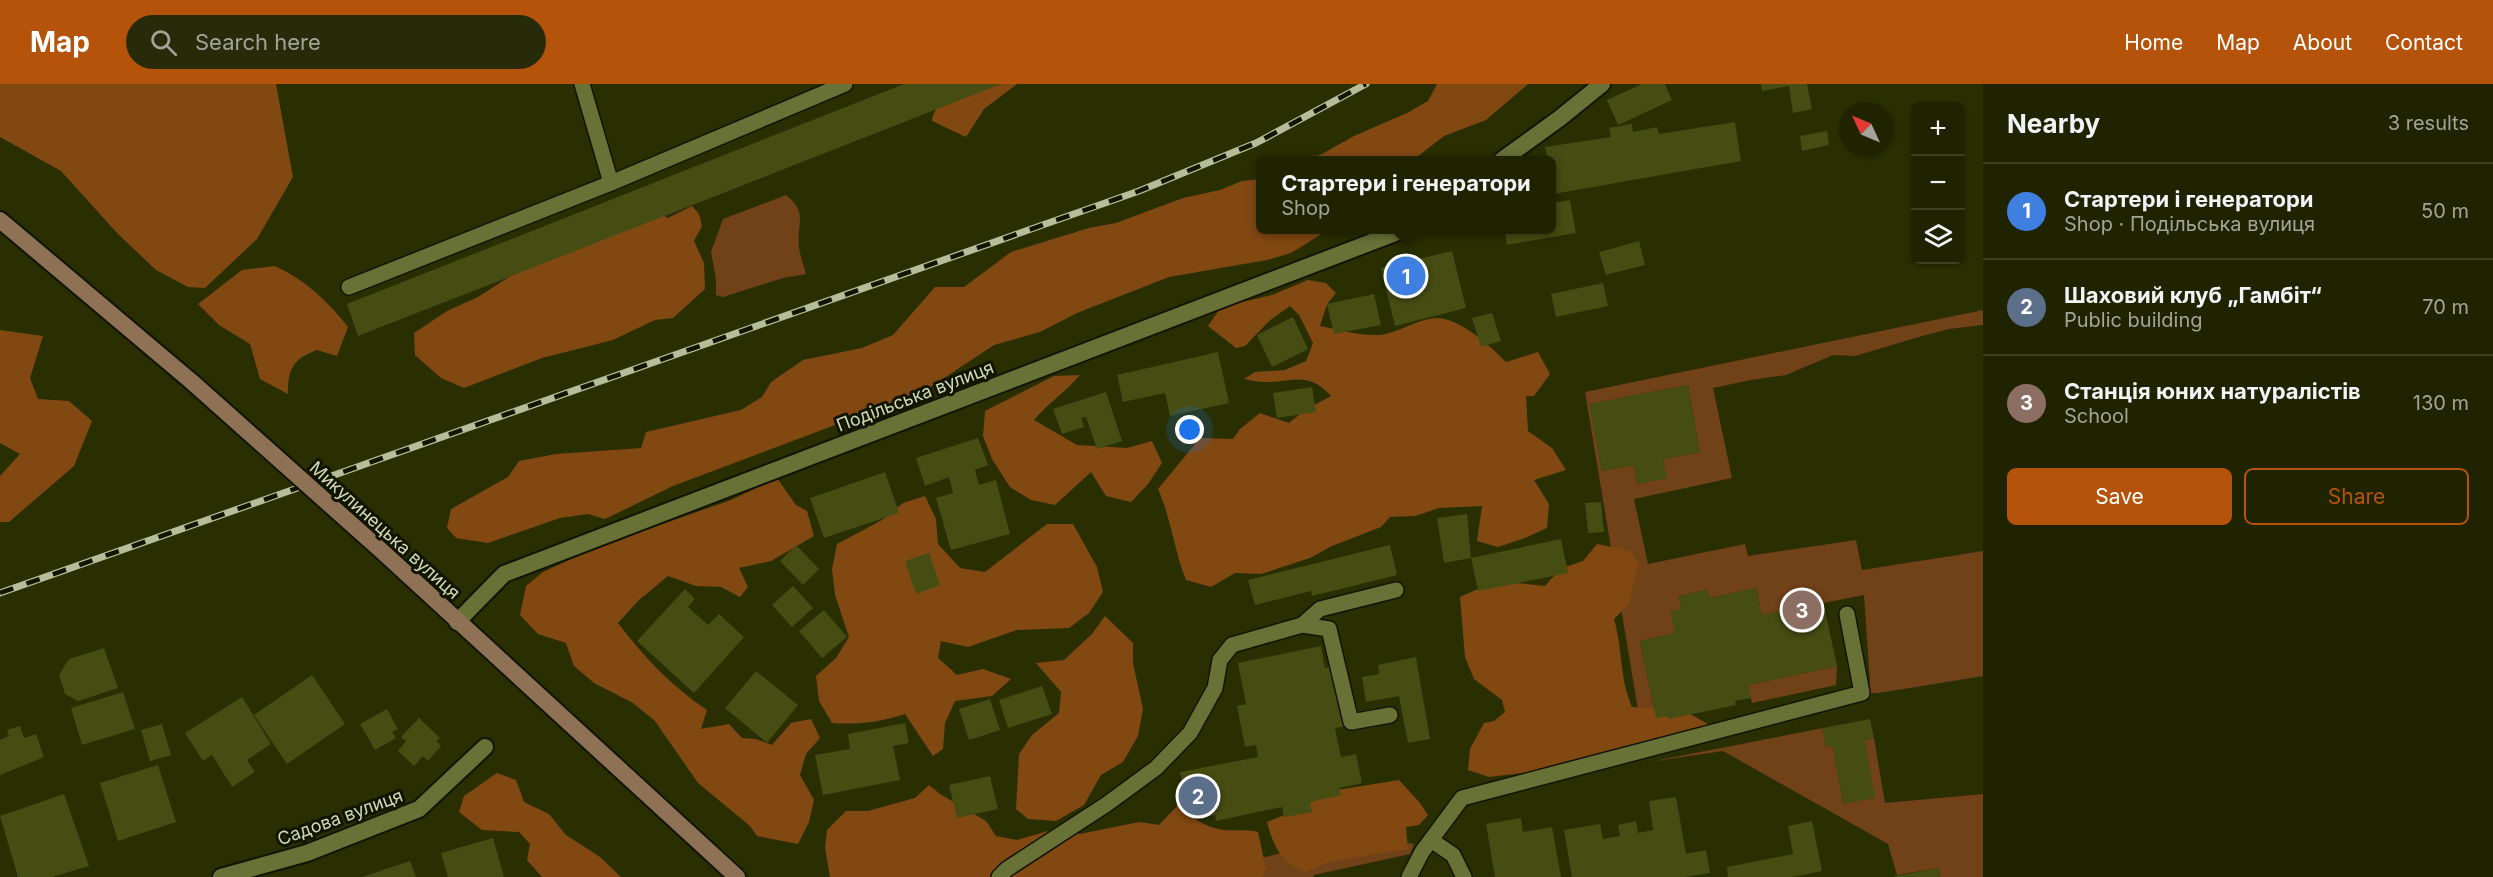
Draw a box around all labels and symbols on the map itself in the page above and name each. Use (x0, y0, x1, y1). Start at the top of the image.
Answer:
north arrow (1839, 102, 1893, 156)
pin: 1 (1386, 254, 1426, 298)
street label: Подільська вулиця (833, 356, 997, 436)
your location (1175, 415, 1204, 444)
street label: Микулинецька вулиця (306, 457, 464, 603)
pin: 3 (1782, 588, 1822, 632)
pin: 2 (1178, 774, 1218, 818)
street label: Садова вулиця (274, 785, 406, 849)

